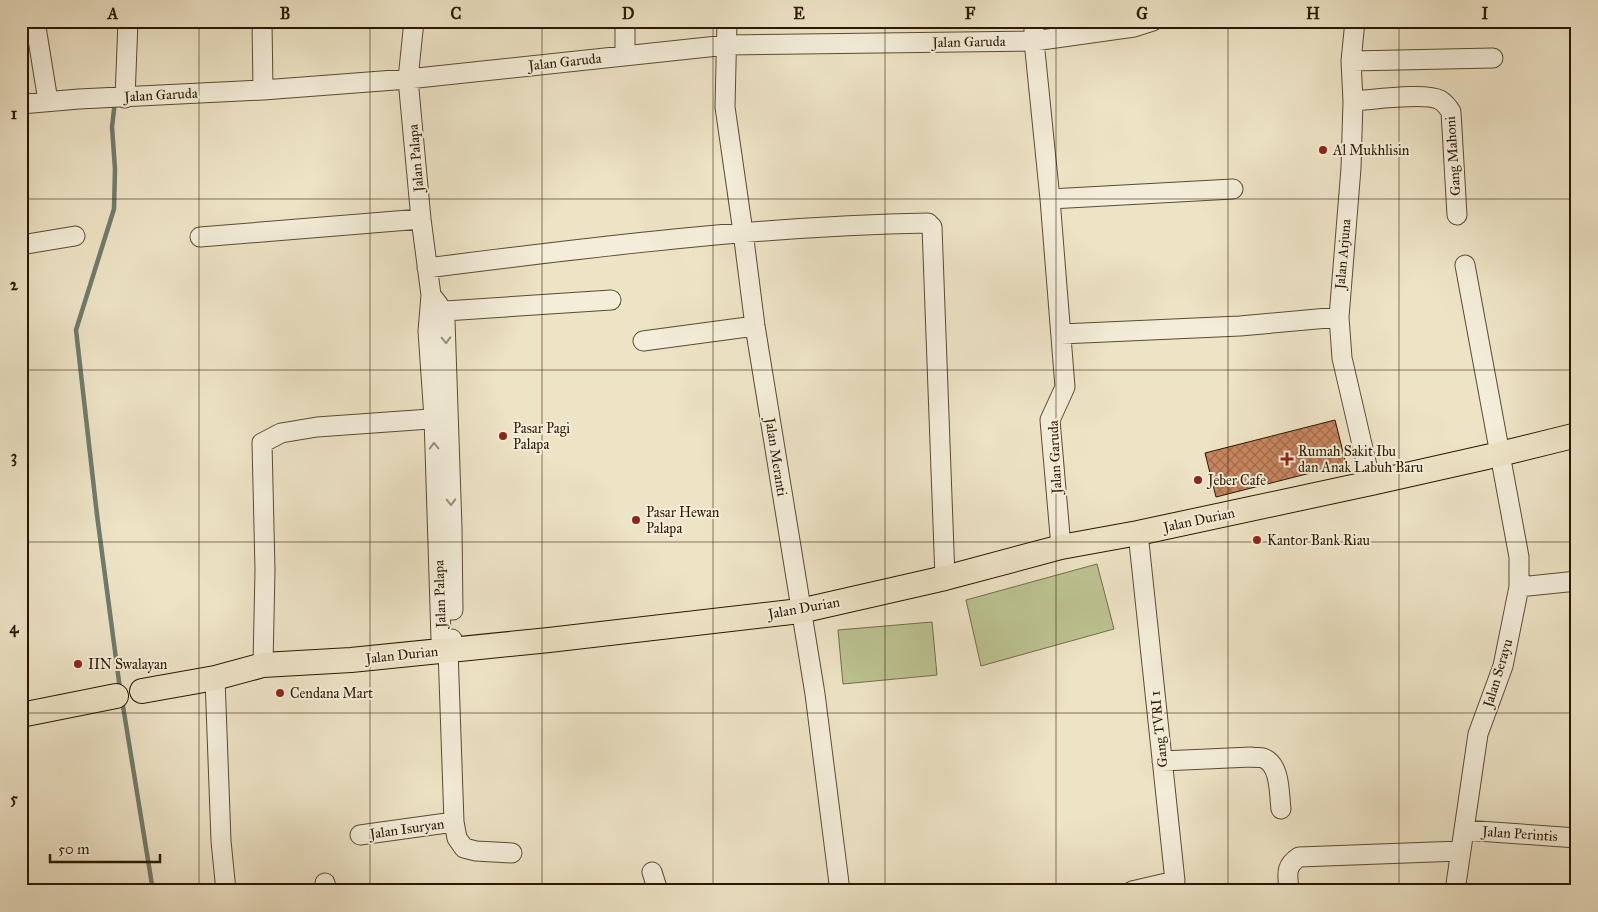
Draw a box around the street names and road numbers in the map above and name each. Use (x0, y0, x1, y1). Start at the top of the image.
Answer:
street label: Jalan Garuda (930, 33, 1006, 52)
street label: Jalan Garuda (526, 50, 603, 75)
street label: Jalan Garuda (122, 85, 198, 107)
street label: Gang Mahoni (1442, 115, 1464, 196)
street label: Jalan Palapa (405, 123, 429, 195)
street label: Jalan Arjuna (1331, 218, 1356, 292)
street label: Jalan Meranti (760, 415, 791, 498)
street label: Jalan Garuda (1045, 420, 1067, 496)
street label: Jalan Durian (1160, 504, 1237, 537)
street label: Jalan Palapa (430, 560, 451, 630)
street label: Jalan Durian (765, 593, 842, 624)
street label: Jalan Serayu (1479, 636, 1518, 711)
street label: Jalan Durian (363, 643, 440, 668)
street label: Gang TVRI 1 (1146, 689, 1171, 768)
street label: Jalan Isuryan (367, 815, 446, 844)
street label: Jalan Perintis (1480, 823, 1558, 846)

